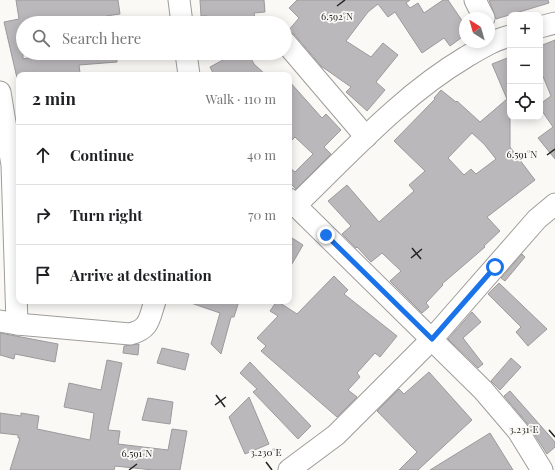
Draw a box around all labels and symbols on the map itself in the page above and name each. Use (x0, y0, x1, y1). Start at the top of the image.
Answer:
text: 6.592°N (321, 9, 353, 23)
north arrow (459, 12, 495, 48)
text: 6.591°N (507, 147, 537, 161)
route end (317, 226, 335, 244)
route start (486, 258, 504, 276)
text: 3.231°E (509, 422, 539, 436)
text: 3.230°E (250, 445, 282, 459)
text: 6.591°N (122, 446, 152, 460)

